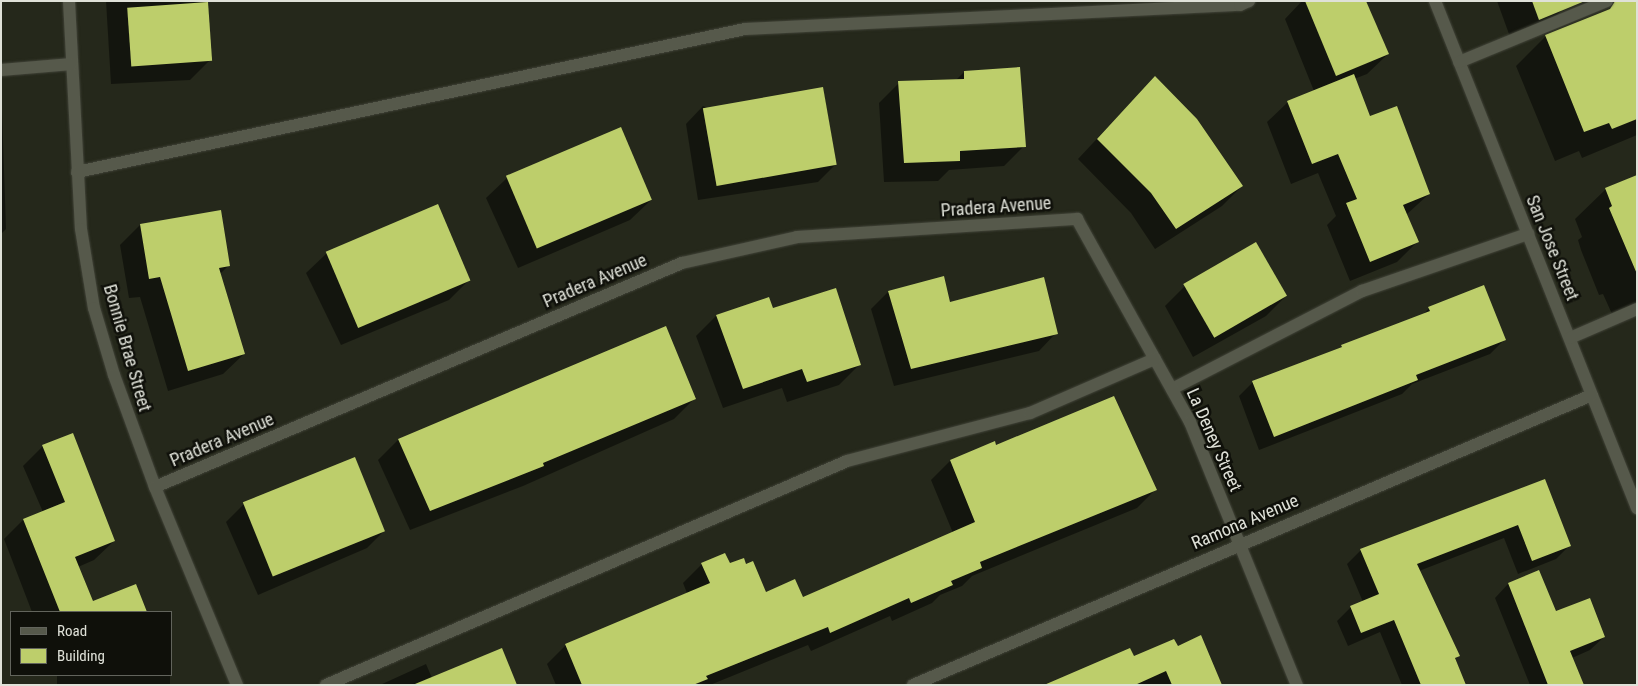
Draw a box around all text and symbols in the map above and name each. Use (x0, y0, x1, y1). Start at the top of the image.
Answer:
street label: Pradera Avenue (940, 192, 1052, 222)
street label: San Jose Street (1521, 192, 1583, 304)
street label: Pradera Avenue (540, 249, 650, 313)
street label: Bonnie Brae Street (99, 282, 155, 414)
street label: La Deney Street (1182, 385, 1246, 495)
street label: Pradera Avenue (167, 408, 277, 472)
street label: Ramona Avenue (1188, 490, 1302, 554)
legend (10, 611, 172, 676)
text: Road (57, 622, 87, 640)
text: Building (57, 647, 105, 665)

